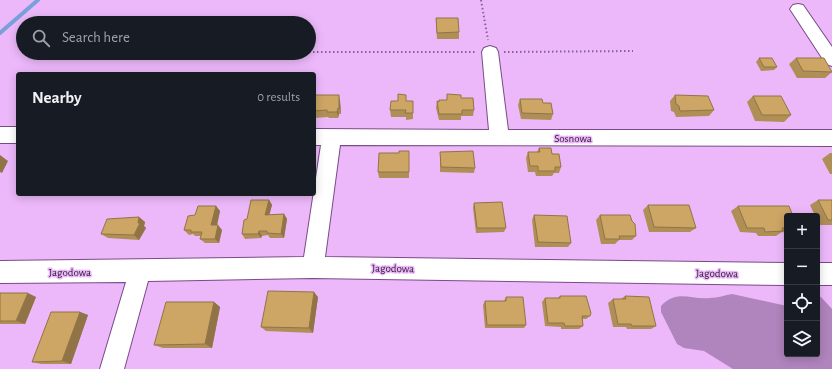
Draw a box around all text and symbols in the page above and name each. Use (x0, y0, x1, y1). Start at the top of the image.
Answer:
search box (16, 16, 316, 60)
icon: search (30, 27, 52, 49)
text: Search here (62, 30, 130, 45)
text: Nearby (32, 89, 82, 106)
text: 0 results (257, 91, 300, 104)
street label: Sosnowa (554, 133, 592, 144)
map controls (784, 213, 820, 357)
button: + (784, 213, 820, 249)
button: − (784, 249, 820, 285)
street label: Jagodowa (372, 263, 414, 274)
street label: Jagodowa (49, 267, 91, 278)
street label: Jagodowa (696, 268, 738, 279)
button: locate (784, 285, 820, 321)
button: layers (784, 321, 820, 357)

